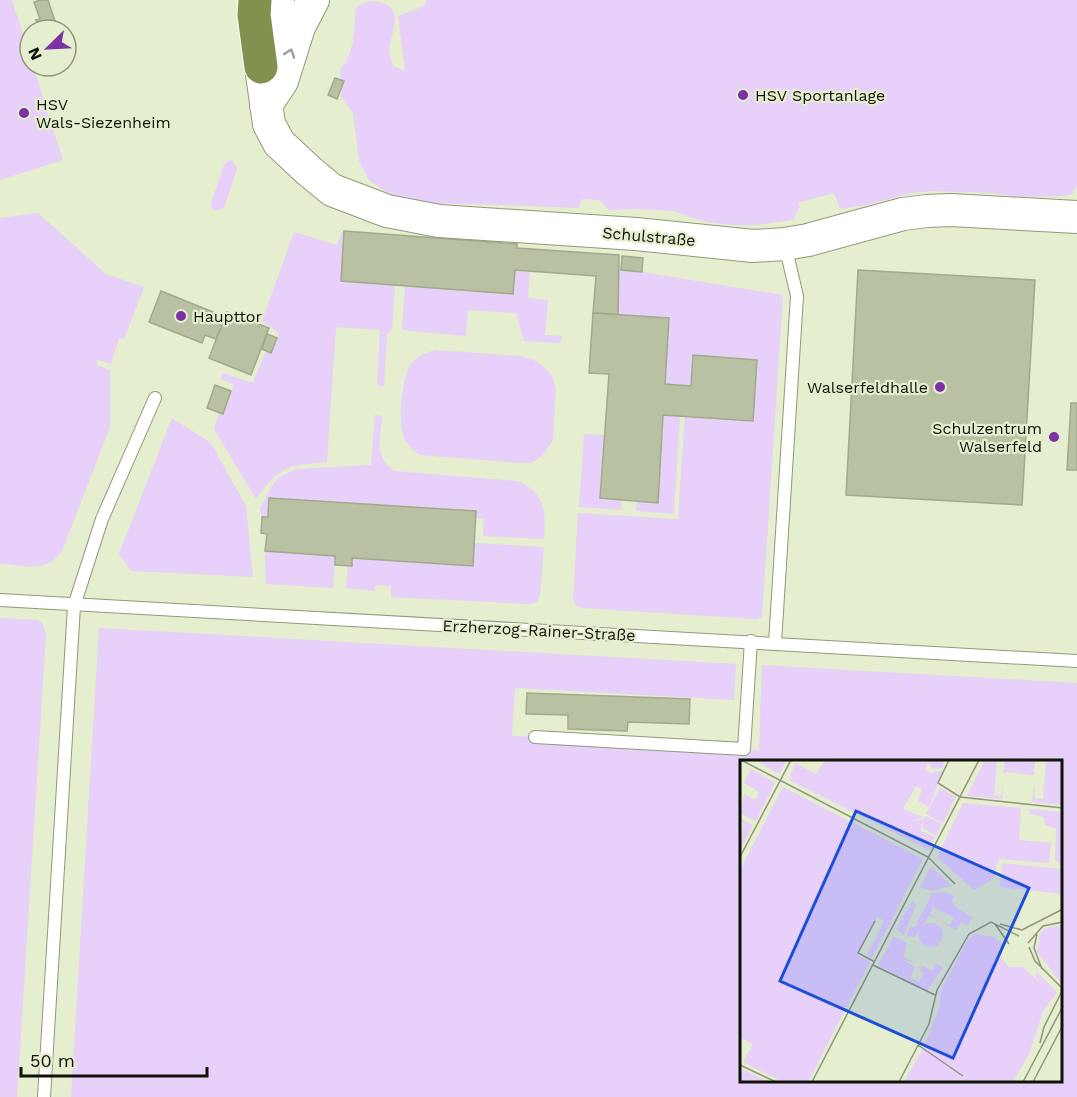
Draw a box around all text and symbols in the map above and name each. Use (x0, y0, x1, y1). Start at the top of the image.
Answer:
north arrow (18, 18, 78, 78)
text: N (24, 45, 46, 63)
one-way arrow (283, 48, 296, 59)
place label: HSV Sportanlage (755, 86, 885, 105)
marker: HSV Sportanlage (736, 88, 750, 102)
place label: HSV Wals-Siezenheim (36, 95, 171, 132)
marker: HSV Wals-Siezenheim (17, 106, 31, 120)
street label: Schulstraße (602, 223, 696, 250)
place label: Haupttor (193, 307, 262, 326)
marker: Haupttor (174, 309, 188, 323)
place label: Walserfeldhalle (807, 378, 928, 397)
marker: Walserfeldhalle (933, 380, 947, 394)
place label: Schulzentrum Walserfeld (932, 419, 1042, 456)
marker: Schulzentrum Walserfeld (1047, 430, 1061, 444)
street label: Erzherzog-Rainer-Straße (442, 616, 636, 645)
inset map (740, 760, 1062, 1082)
scale bar (21, 1040, 207, 1078)
text: 50 m (30, 1050, 75, 1071)

